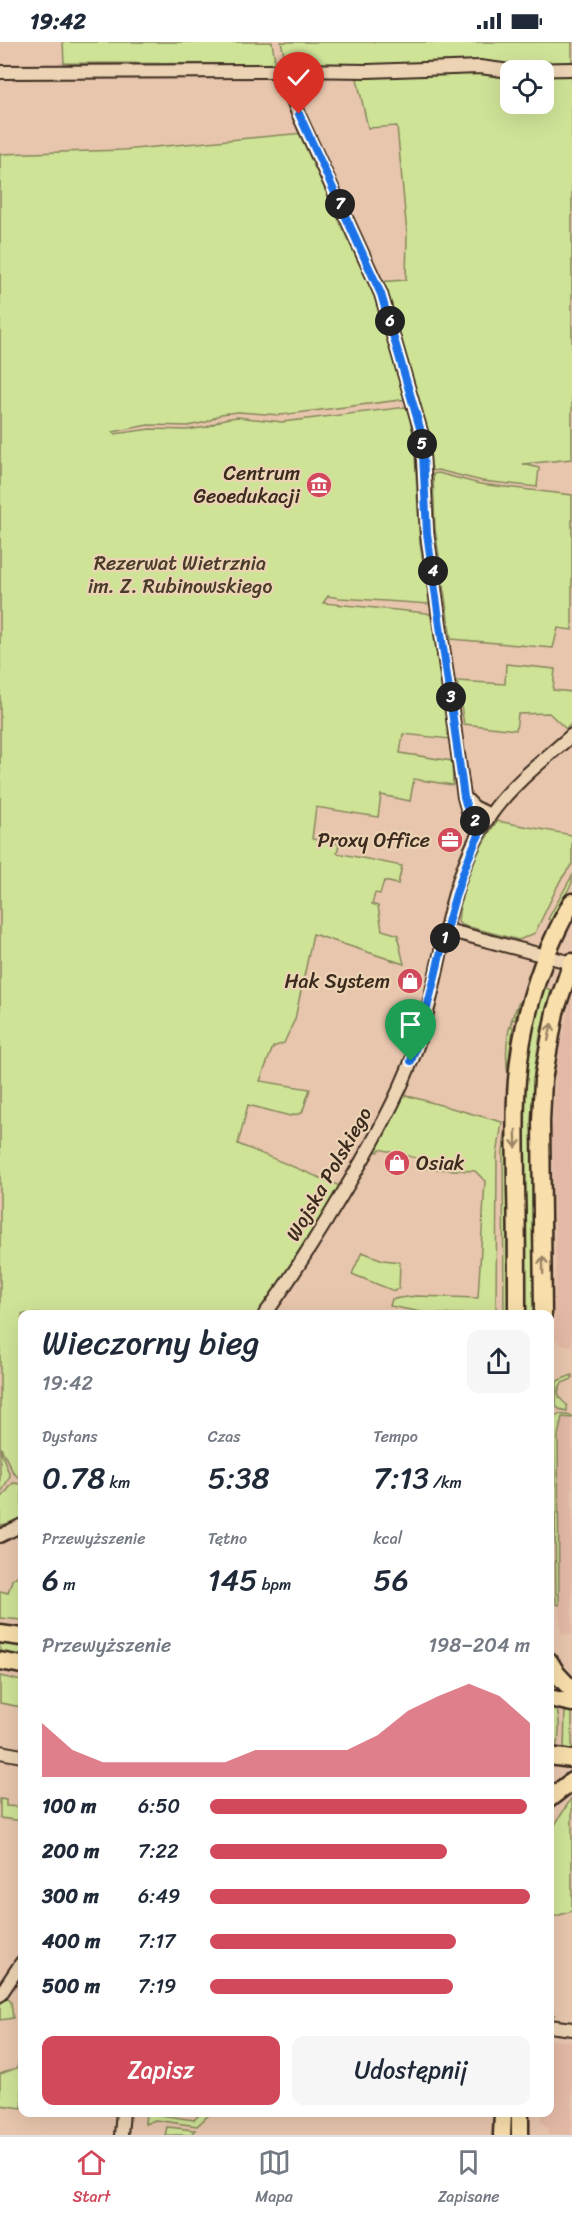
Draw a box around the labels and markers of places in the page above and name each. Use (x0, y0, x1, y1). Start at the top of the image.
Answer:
pin (273, 52, 324, 114)
pin: 7 (325, 189, 355, 219)
pin: 6 (375, 306, 405, 336)
pin: 5 (407, 429, 437, 459)
place label: Centrum Geoedukacji (194, 456, 300, 514)
museum icon: Centrum Geoedukacji (304, 470, 334, 500)
pin: 4 (418, 556, 448, 586)
pin: 3 (436, 682, 466, 712)
pin: 2 (460, 806, 490, 836)
place label: Proxy Office (317, 823, 430, 858)
office icon: Proxy Office (435, 825, 465, 855)
pin: 1 (430, 923, 460, 953)
place label: Hak System (284, 964, 390, 999)
shop icon: Hak System (395, 966, 425, 996)
pin (385, 999, 436, 1061)
place label: Osiak (416, 1146, 465, 1181)
shop icon: Osiak (382, 1148, 412, 1178)

